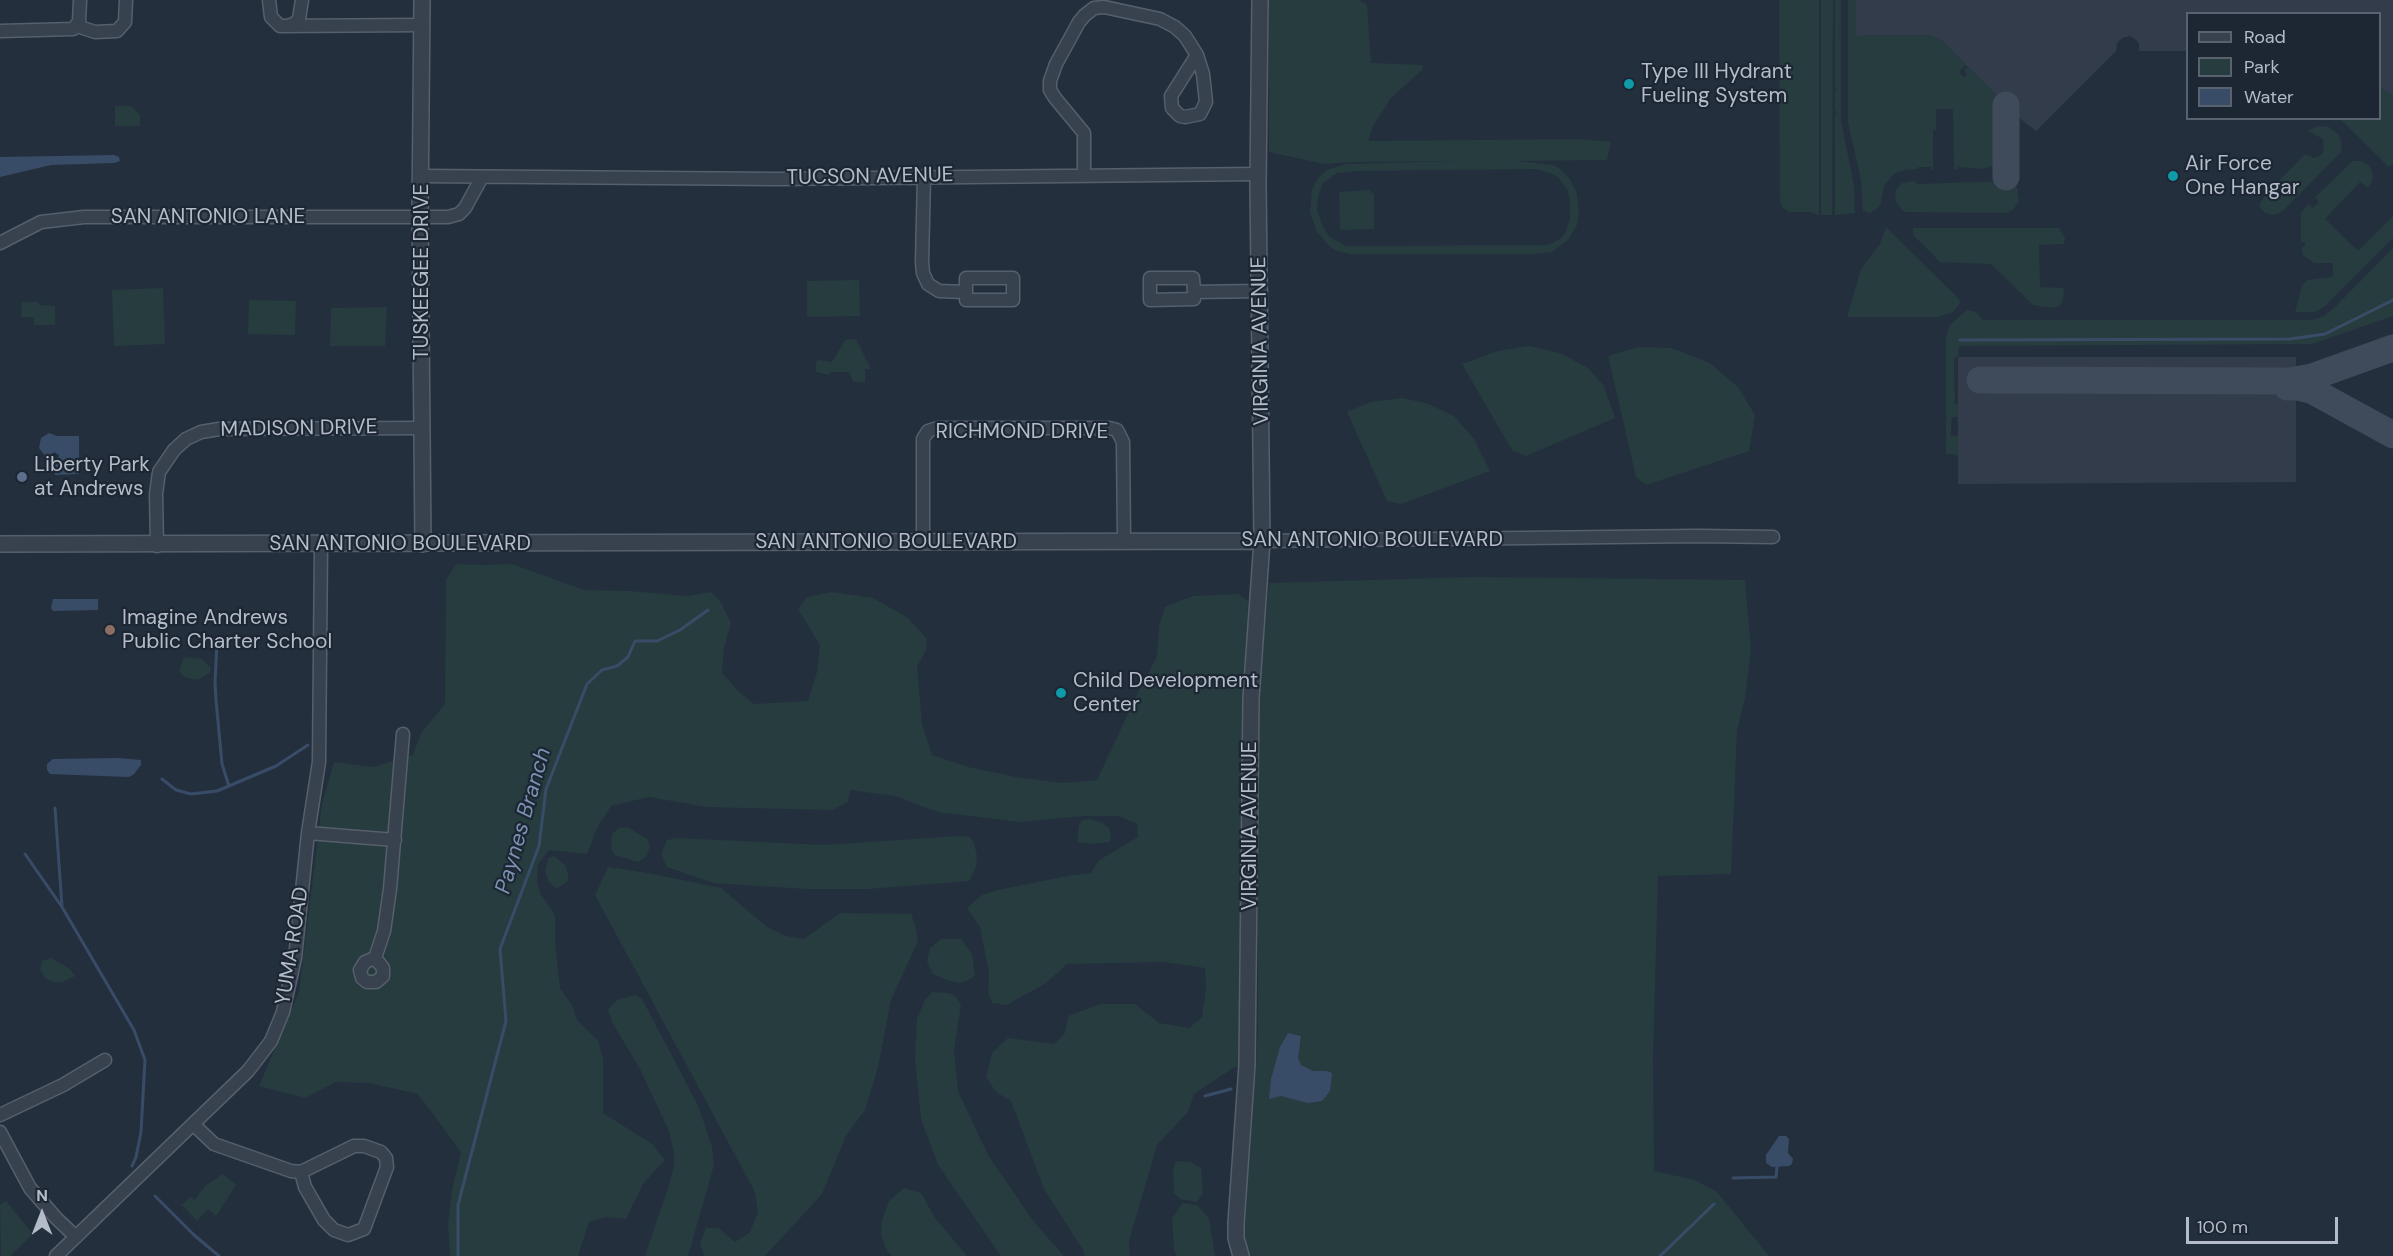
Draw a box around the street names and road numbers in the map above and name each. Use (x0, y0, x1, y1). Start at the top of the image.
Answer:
street label: TUCSON AVENUE (786, 163, 954, 191)
street label: TUSKEEGEE DRIVE (409, 184, 435, 360)
street label: SAN ANTONIO LANE (111, 204, 305, 230)
street label: VIRGINIA AVENUE (1247, 256, 1275, 426)
street label: MADISON DRIVE (220, 415, 378, 443)
street label: RICHMOND DRIVE (936, 419, 1108, 445)
street label: SAN ANTONIO BOULEVARD (1241, 527, 1503, 553)
street label: SAN ANTONIO BOULEVARD (755, 529, 1017, 555)
street label: SAN ANTONIO BOULEVARD (269, 531, 531, 557)
street label: VIRGINIA AVENUE (1237, 741, 1263, 911)
street label: YUMA ROAD (271, 885, 315, 1007)

